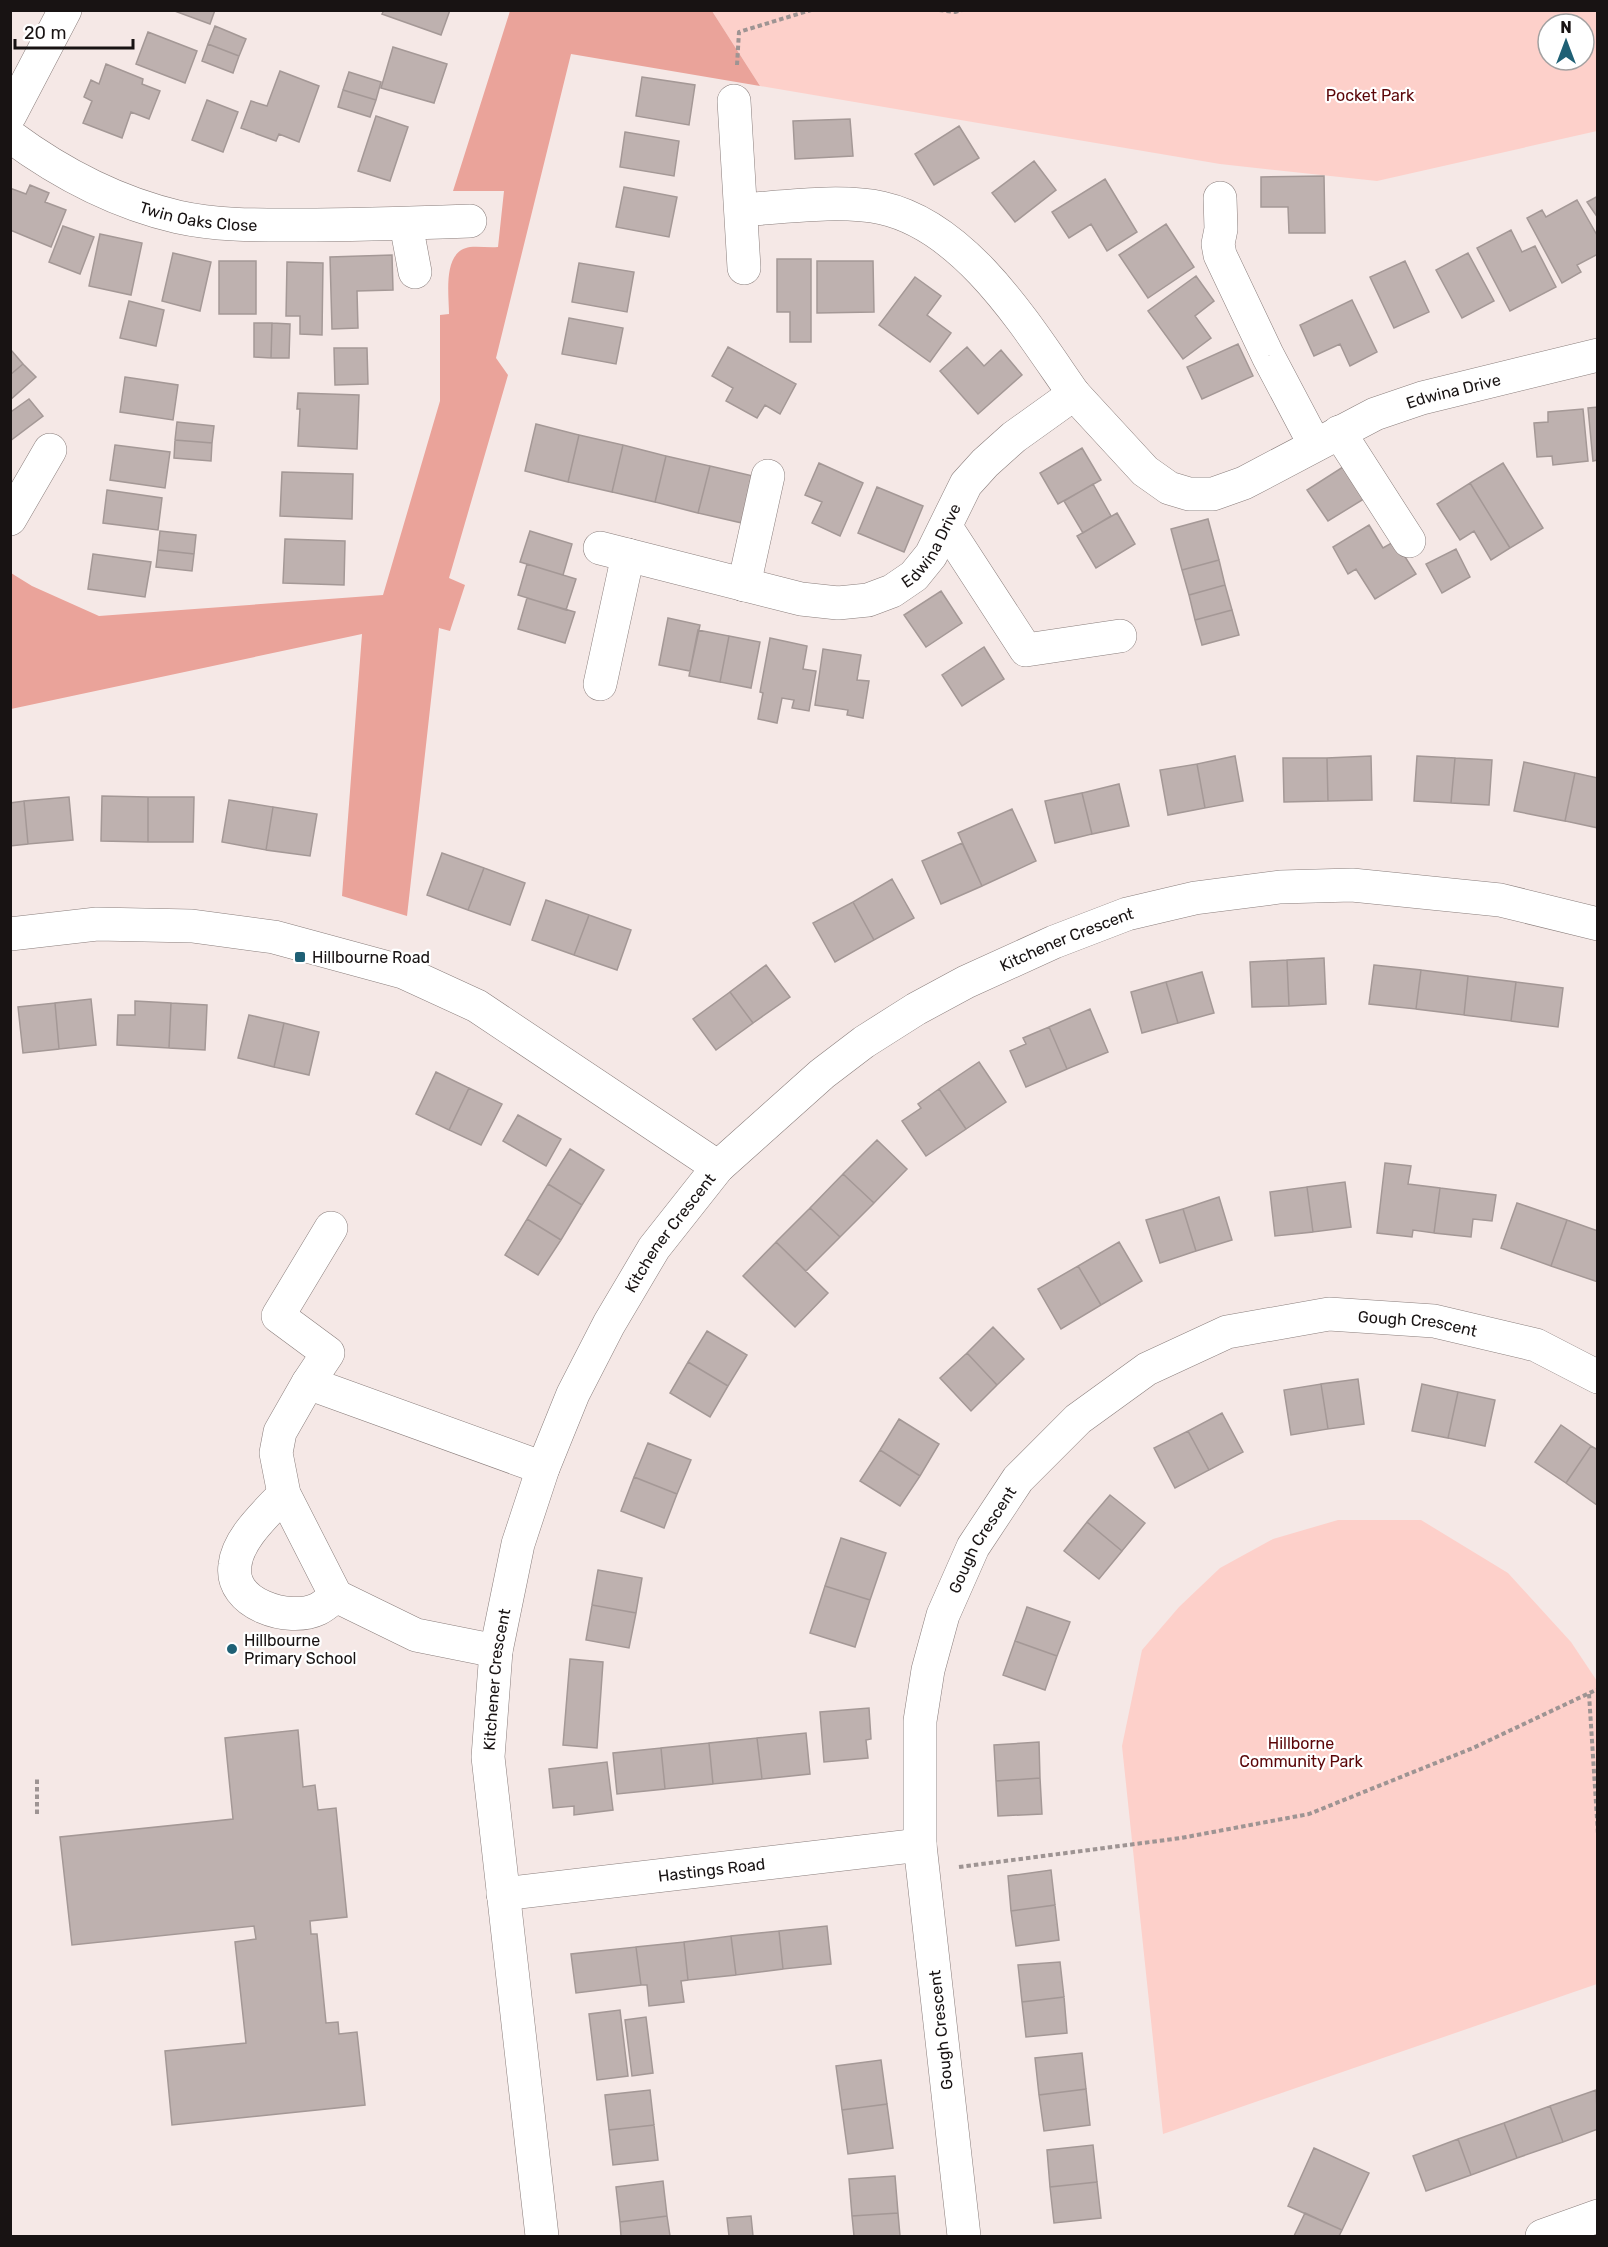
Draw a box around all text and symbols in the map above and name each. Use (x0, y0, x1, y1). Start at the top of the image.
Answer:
scale bar (15, 12, 134, 50)
north arrow (1536, 12, 1596, 72)
text: N (1560, 18, 1572, 37)
text: 20 m (24, 22, 66, 44)
park label: Pocket Park (1326, 86, 1415, 105)
street label: Twin Oaks Close (137, 197, 258, 234)
street label: Edwina Drive (1403, 370, 1503, 412)
street label: Edwina Drive (898, 500, 964, 591)
street label: Kitchener Crescent (997, 903, 1135, 975)
place label: Hillbourne Road (312, 948, 430, 967)
marker: Hillbourne Road (293, 950, 307, 964)
street label: Kitchener Crescent (620, 1169, 719, 1296)
street label: Gough Crescent (1357, 1306, 1479, 1340)
street label: Gough Crescent (944, 1483, 1020, 1596)
street label: Kitchener Crescent (479, 1607, 514, 1751)
place label: Hillbourne Primary School (244, 1631, 356, 1668)
marker: Hillbourne Primary School (225, 1642, 239, 1656)
park label: Hillborne Community Park (1239, 1734, 1363, 1771)
street label: Hastings Road (657, 1854, 766, 1885)
street label: Gough Crescent (925, 1969, 957, 2091)

